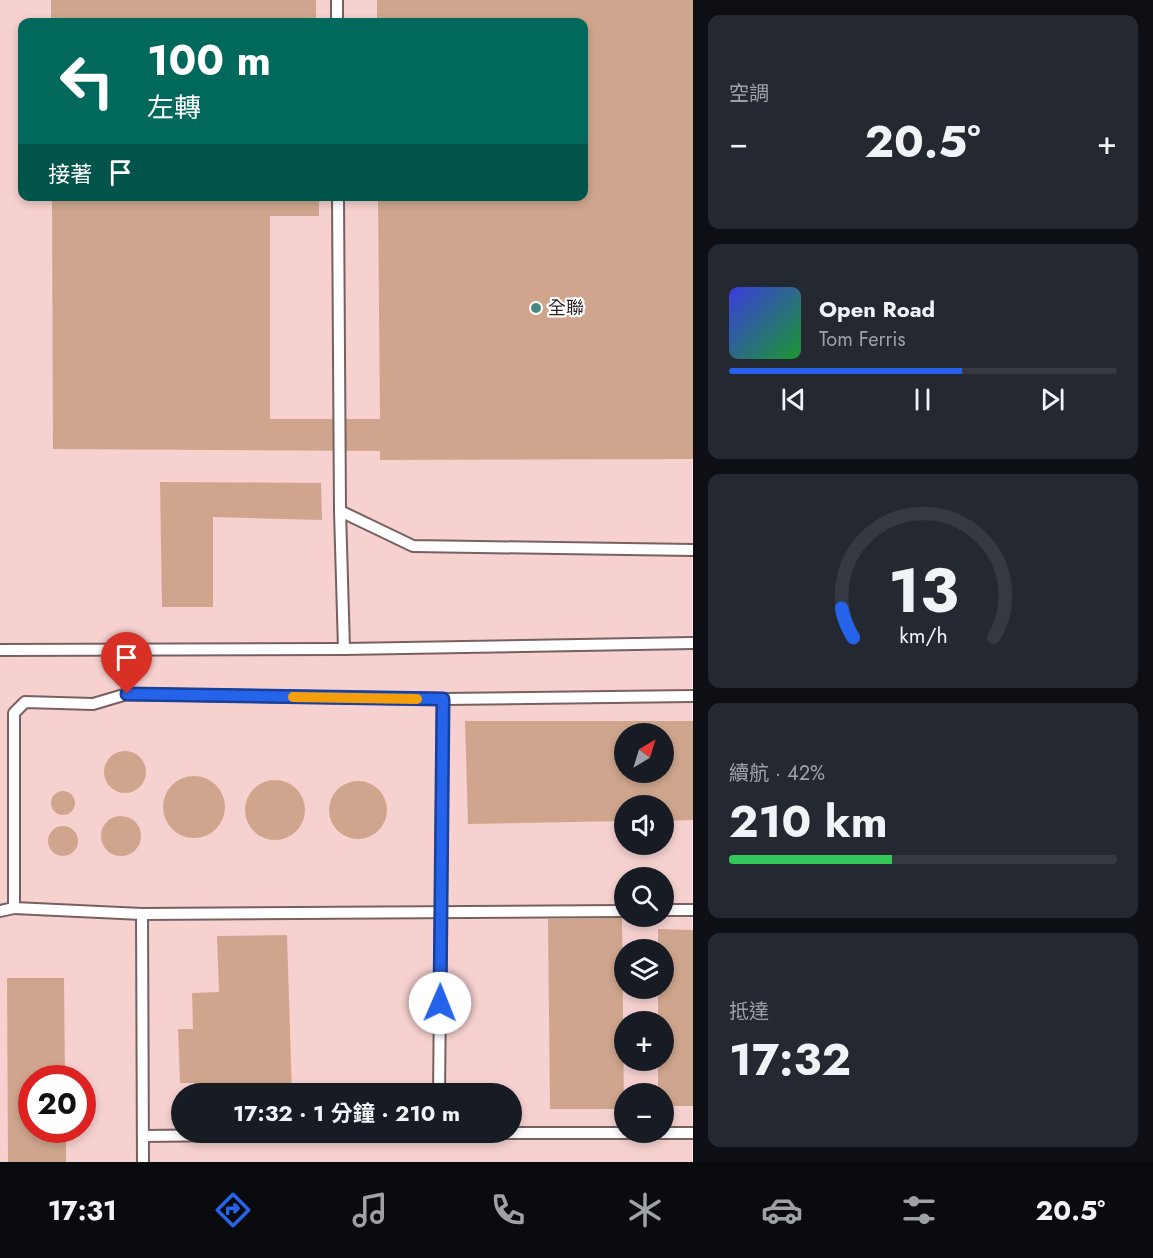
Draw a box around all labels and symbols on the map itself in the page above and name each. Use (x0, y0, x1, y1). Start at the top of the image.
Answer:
place label: 全聯 (548, 295, 584, 321)
marker: 全聯 (529, 301, 543, 315)
pin (101, 632, 152, 694)
north arrow (614, 723, 674, 783)
position arrow (408, 971, 472, 1035)
speed limit sign: 20 (18, 1065, 96, 1143)

